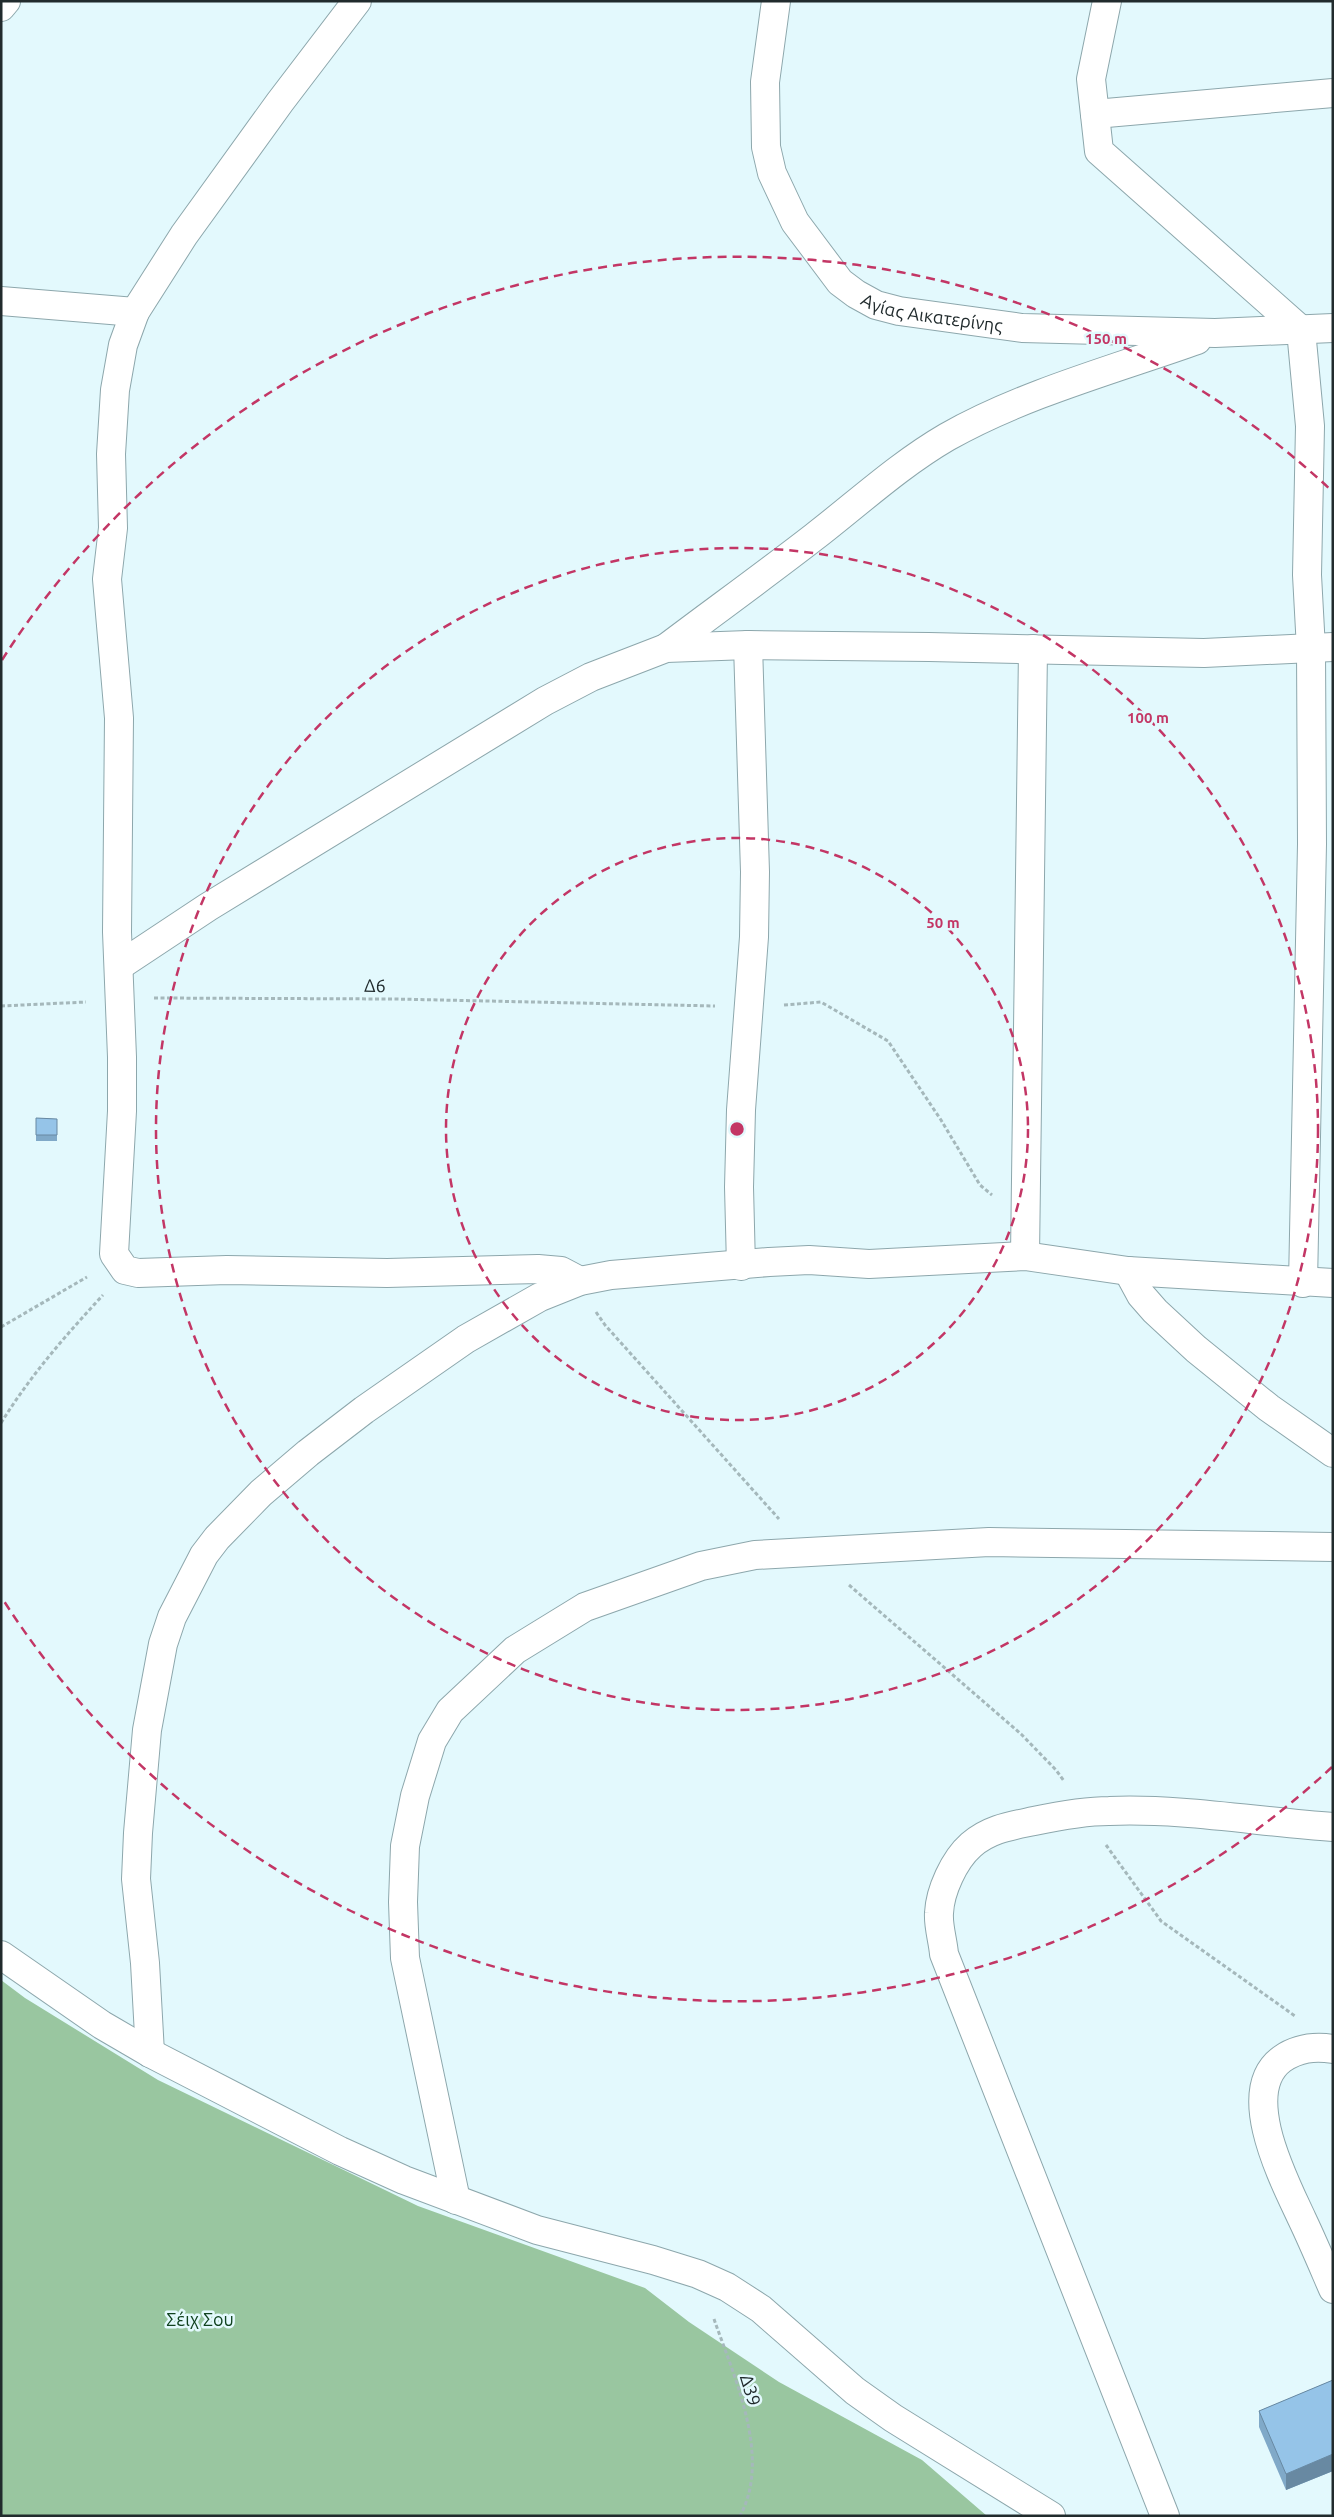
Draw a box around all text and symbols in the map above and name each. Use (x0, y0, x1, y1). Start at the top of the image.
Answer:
street label: Αγίας Αικατερίνης (858, 289, 1004, 336)
text: 150 m (1085, 330, 1127, 347)
text: 100 m (1127, 709, 1169, 726)
text: 50 m (926, 914, 960, 931)
street label: Δ6 (364, 975, 386, 995)
centre of rings (728, 1120, 746, 1138)
park label: Σέιχ Σου (166, 2309, 234, 2329)
street label: Δ39 (737, 2372, 765, 2408)

